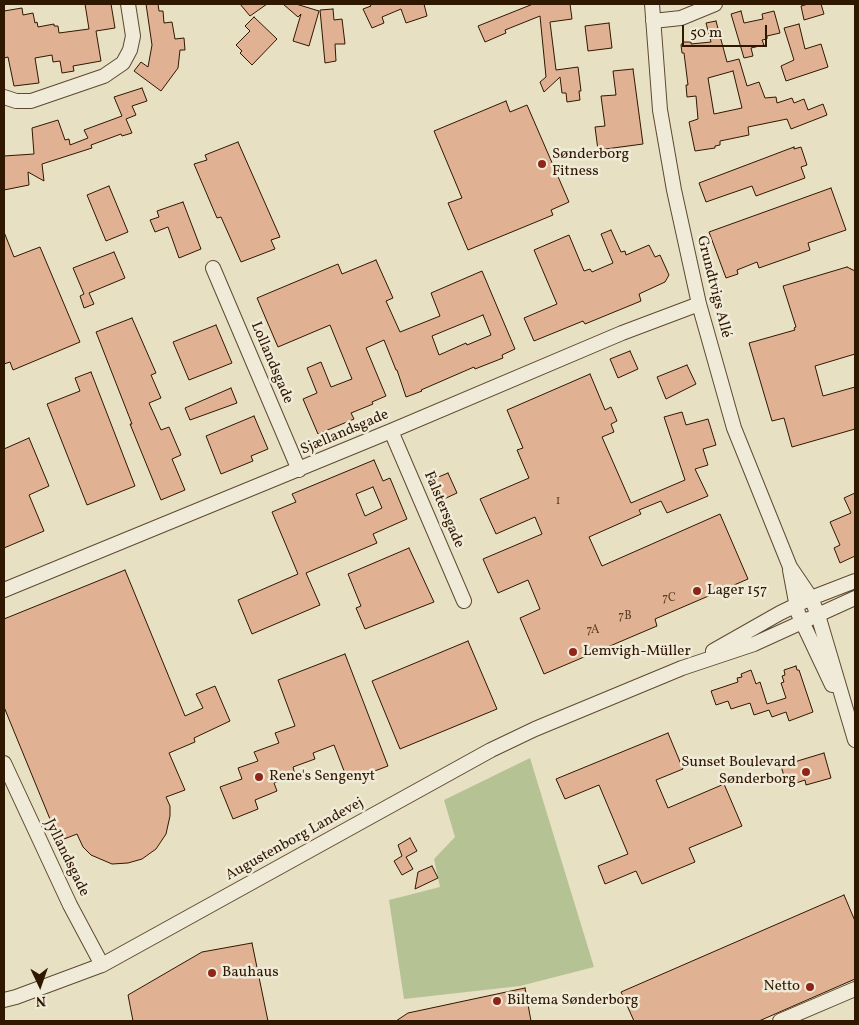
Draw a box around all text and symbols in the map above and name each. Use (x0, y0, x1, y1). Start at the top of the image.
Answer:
scale bar (684, 15, 769, 47)
text: 50 m (690, 23, 722, 44)
place label: Sønderborg Fitness (552, 146, 629, 181)
marker: Sønderborg Fitness (536, 158, 548, 170)
street label: Grundtvigs Allé (692, 234, 734, 340)
street label: Lollandsgade (246, 319, 296, 407)
street label: Sjællandsgade (298, 406, 392, 460)
street label: Falstersgade (419, 469, 467, 551)
house number: 1 (556, 495, 560, 509)
place label: Lager 157 (707, 582, 767, 600)
marker: Lager 157 (691, 585, 703, 597)
house number: 7C (662, 592, 676, 606)
house number: 7B (618, 610, 632, 624)
house number: 7A (586, 624, 600, 638)
place label: Lemvigh-Müller (583, 643, 691, 661)
marker: Lemvigh-Müller (567, 646, 579, 658)
place label: Sunset Boulevard Sønderborg (681, 754, 796, 789)
marker: Sunset Boulevard Sønderborg (800, 766, 812, 778)
place label: Rene's Sengenyt (269, 768, 375, 786)
marker: Rene's Sengenyt (253, 771, 265, 783)
street label: Augustenborg Landevej (223, 795, 367, 885)
street label: Jyllandsgade (39, 816, 93, 900)
north arrow (15, 960, 65, 1010)
place label: Bauhaus (222, 964, 279, 982)
marker: Bauhaus (206, 967, 218, 979)
place label: Netto (764, 978, 800, 996)
marker: Netto (804, 981, 816, 993)
text: N (35, 991, 46, 1010)
place label: Biltema Sønderborg (507, 992, 639, 1010)
marker: Biltema Sønderborg (491, 995, 503, 1007)

